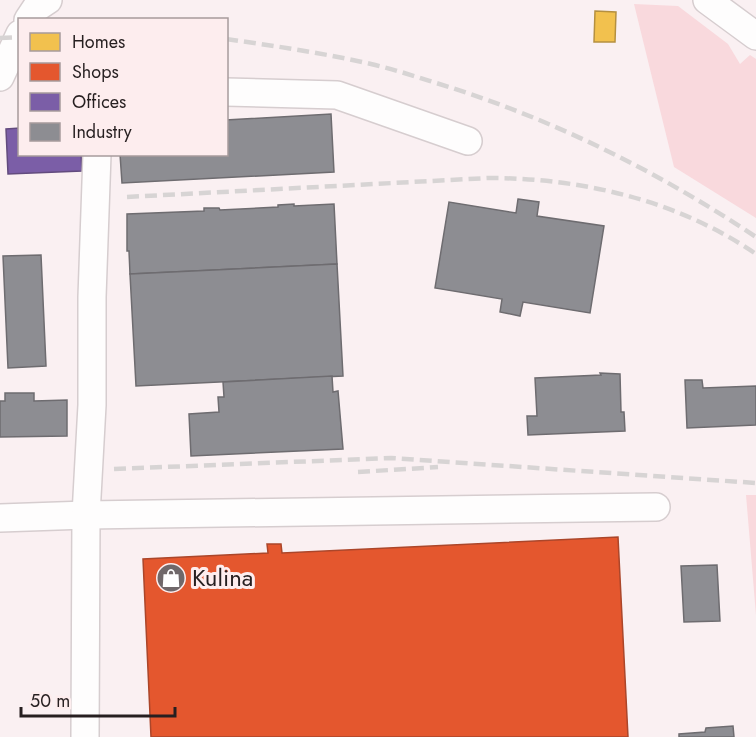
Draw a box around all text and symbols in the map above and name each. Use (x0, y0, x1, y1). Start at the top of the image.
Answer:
legend (18, 18, 228, 156)
text: Homes (72, 29, 125, 55)
text: Shops (72, 59, 119, 85)
text: Offices (72, 89, 126, 115)
text: Industry (72, 119, 132, 145)
place label: Kulina (192, 560, 253, 595)
shop icon: Kulina (155, 562, 187, 594)
scale bar (21, 680, 176, 718)
text: 50 m (30, 688, 70, 714)

